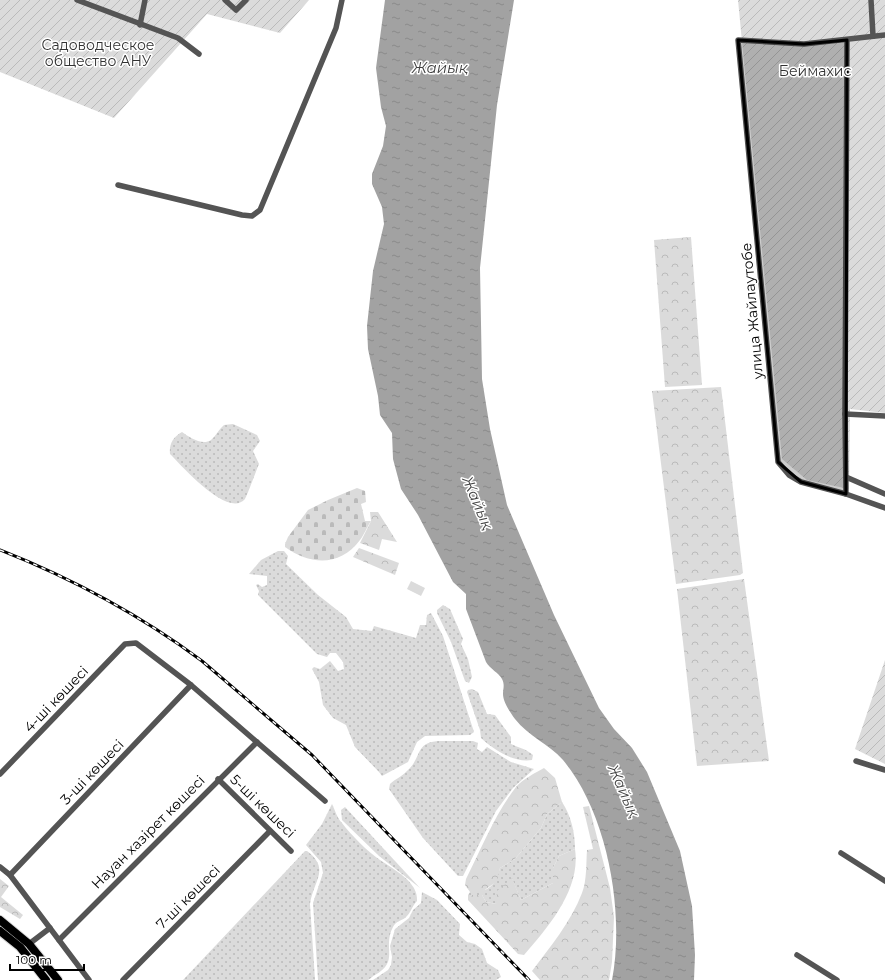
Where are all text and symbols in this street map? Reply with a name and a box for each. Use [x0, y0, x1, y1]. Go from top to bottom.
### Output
park label: Садоводческое общество АНУ [42, 36, 154, 70]
water label: Жайық [411, 58, 469, 77]
park label: Беймахис [779, 62, 851, 80]
street label: улица Жайлаутобе [737, 242, 767, 381]
water label: Жайық [458, 472, 498, 533]
street label: 4-шi көшесі [20, 662, 92, 736]
street label: 3-шi көшесі [56, 736, 128, 808]
water label: Жайық [603, 760, 644, 821]
street label: 5-шi көшесі [227, 770, 299, 842]
street label: Науан хазірет көшесі [87, 771, 209, 893]
street label: 7-шi көшесі [152, 861, 224, 933]
scale bar [10, 946, 84, 972]
text: 100 m [16, 952, 52, 967]

